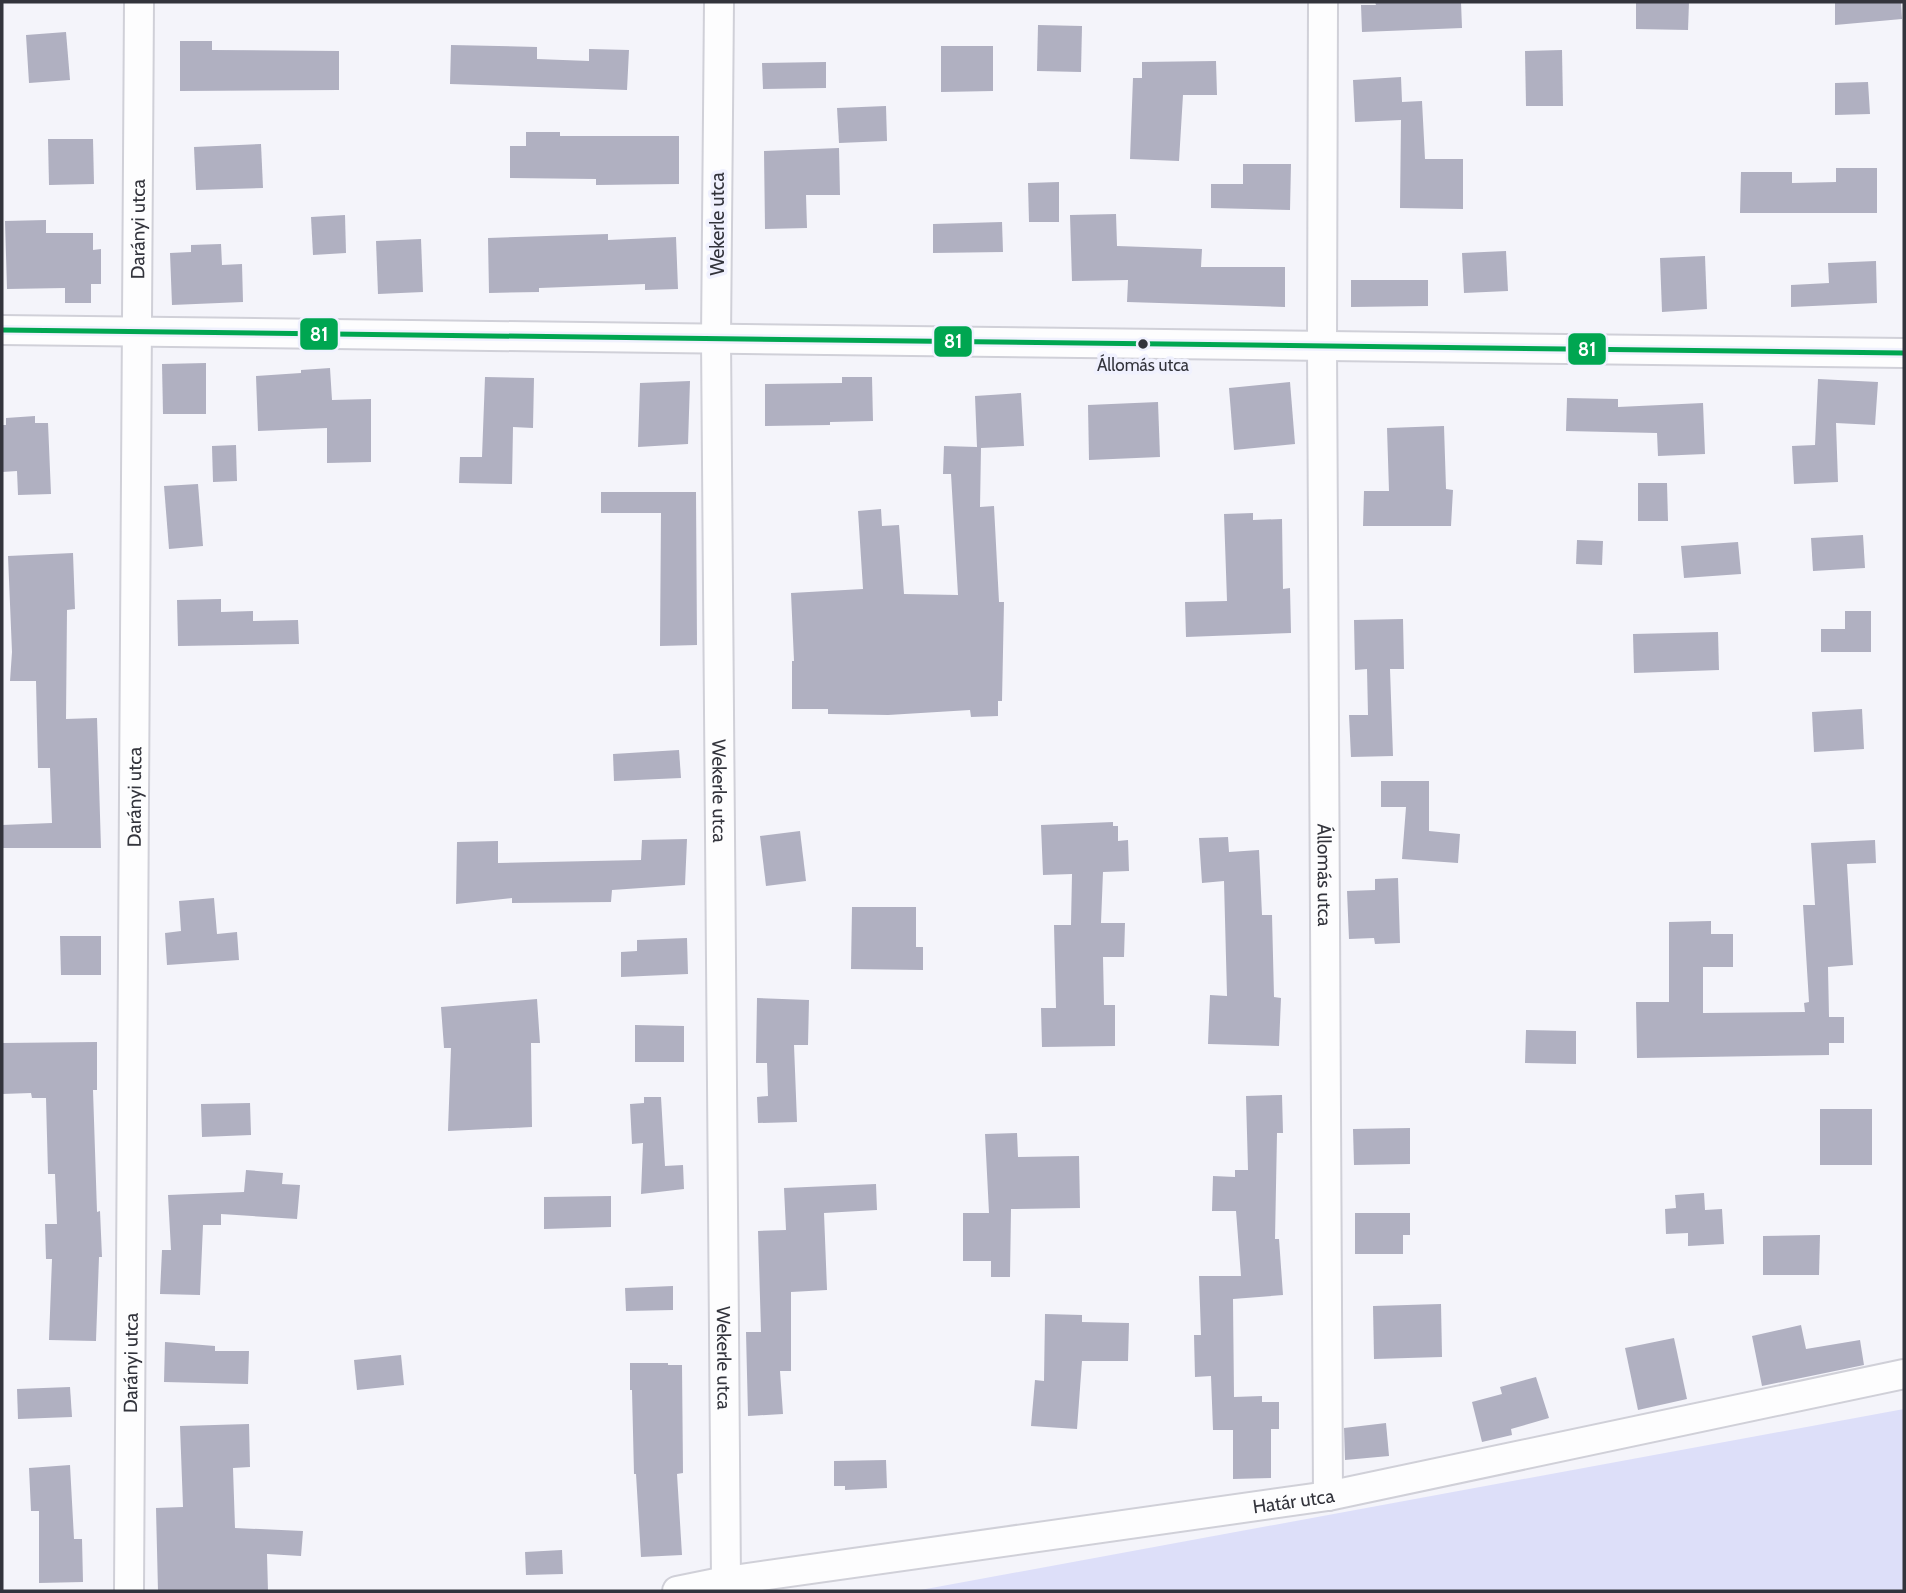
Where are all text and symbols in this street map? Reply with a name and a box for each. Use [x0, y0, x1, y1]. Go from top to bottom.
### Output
street label: Wekerle utca [706, 172, 729, 276]
street label: Darányi utca [126, 179, 150, 279]
line badge: 81 [299, 317, 339, 351]
text: 81 [310, 323, 328, 346]
line badge: 81 [933, 325, 973, 358]
text: 81 [944, 330, 962, 353]
line badge: 81 [1567, 332, 1607, 366]
marker: Állomás utca [1136, 337, 1150, 351]
text: 81 [1578, 338, 1596, 361]
place label: Állomás utca [1097, 354, 1190, 375]
street label: Wekerle utca [707, 739, 731, 843]
street label: Darányi utca [123, 747, 146, 847]
street label: Állomás utca [1312, 823, 1337, 927]
street label: Wekerle utca [712, 1306, 736, 1410]
street label: Darányi utca [119, 1313, 143, 1413]
street label: Határ utca [1251, 1484, 1336, 1519]

